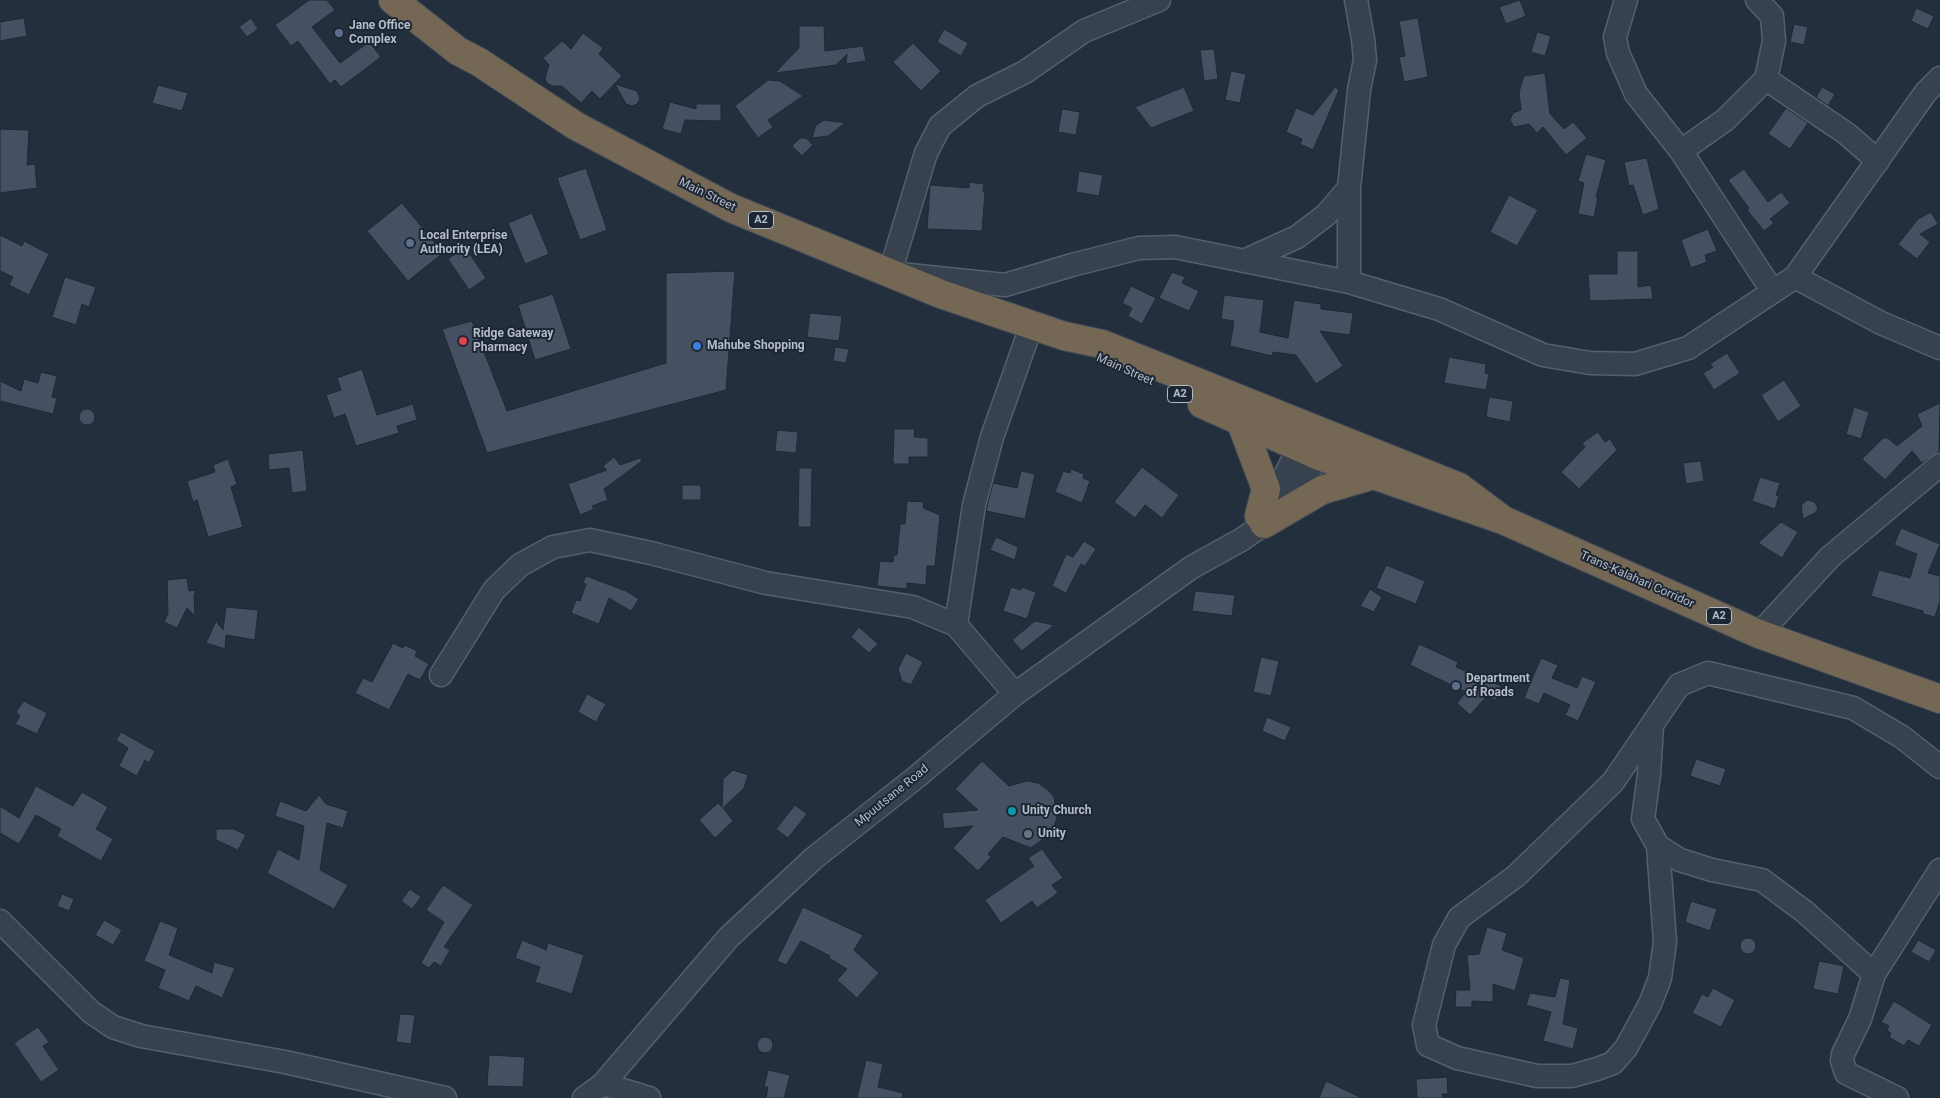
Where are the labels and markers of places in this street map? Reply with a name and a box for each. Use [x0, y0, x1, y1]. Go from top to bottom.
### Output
place label: Jane Office Complex [349, 19, 410, 47]
marker: Jane Office Complex [333, 27, 345, 39]
place label: Local Enterprise Authority (LEA) [420, 229, 507, 257]
marker: Local Enterprise Authority (LEA) [404, 237, 416, 249]
place label: Ridge Gateway Pharmacy [473, 327, 553, 355]
marker: Ridge Gateway Pharmacy [457, 335, 469, 347]
place label: Mahube Shopping [707, 339, 805, 353]
marker: Mahube Shopping [691, 340, 703, 352]
place label: Department of Roads [1466, 672, 1530, 700]
marker: Department of Roads [1450, 680, 1462, 692]
place label: Unity Church [1022, 804, 1091, 818]
marker: Unity Church [1006, 805, 1018, 817]
place label: Unity [1038, 827, 1066, 841]
marker: Unity [1022, 828, 1034, 840]

